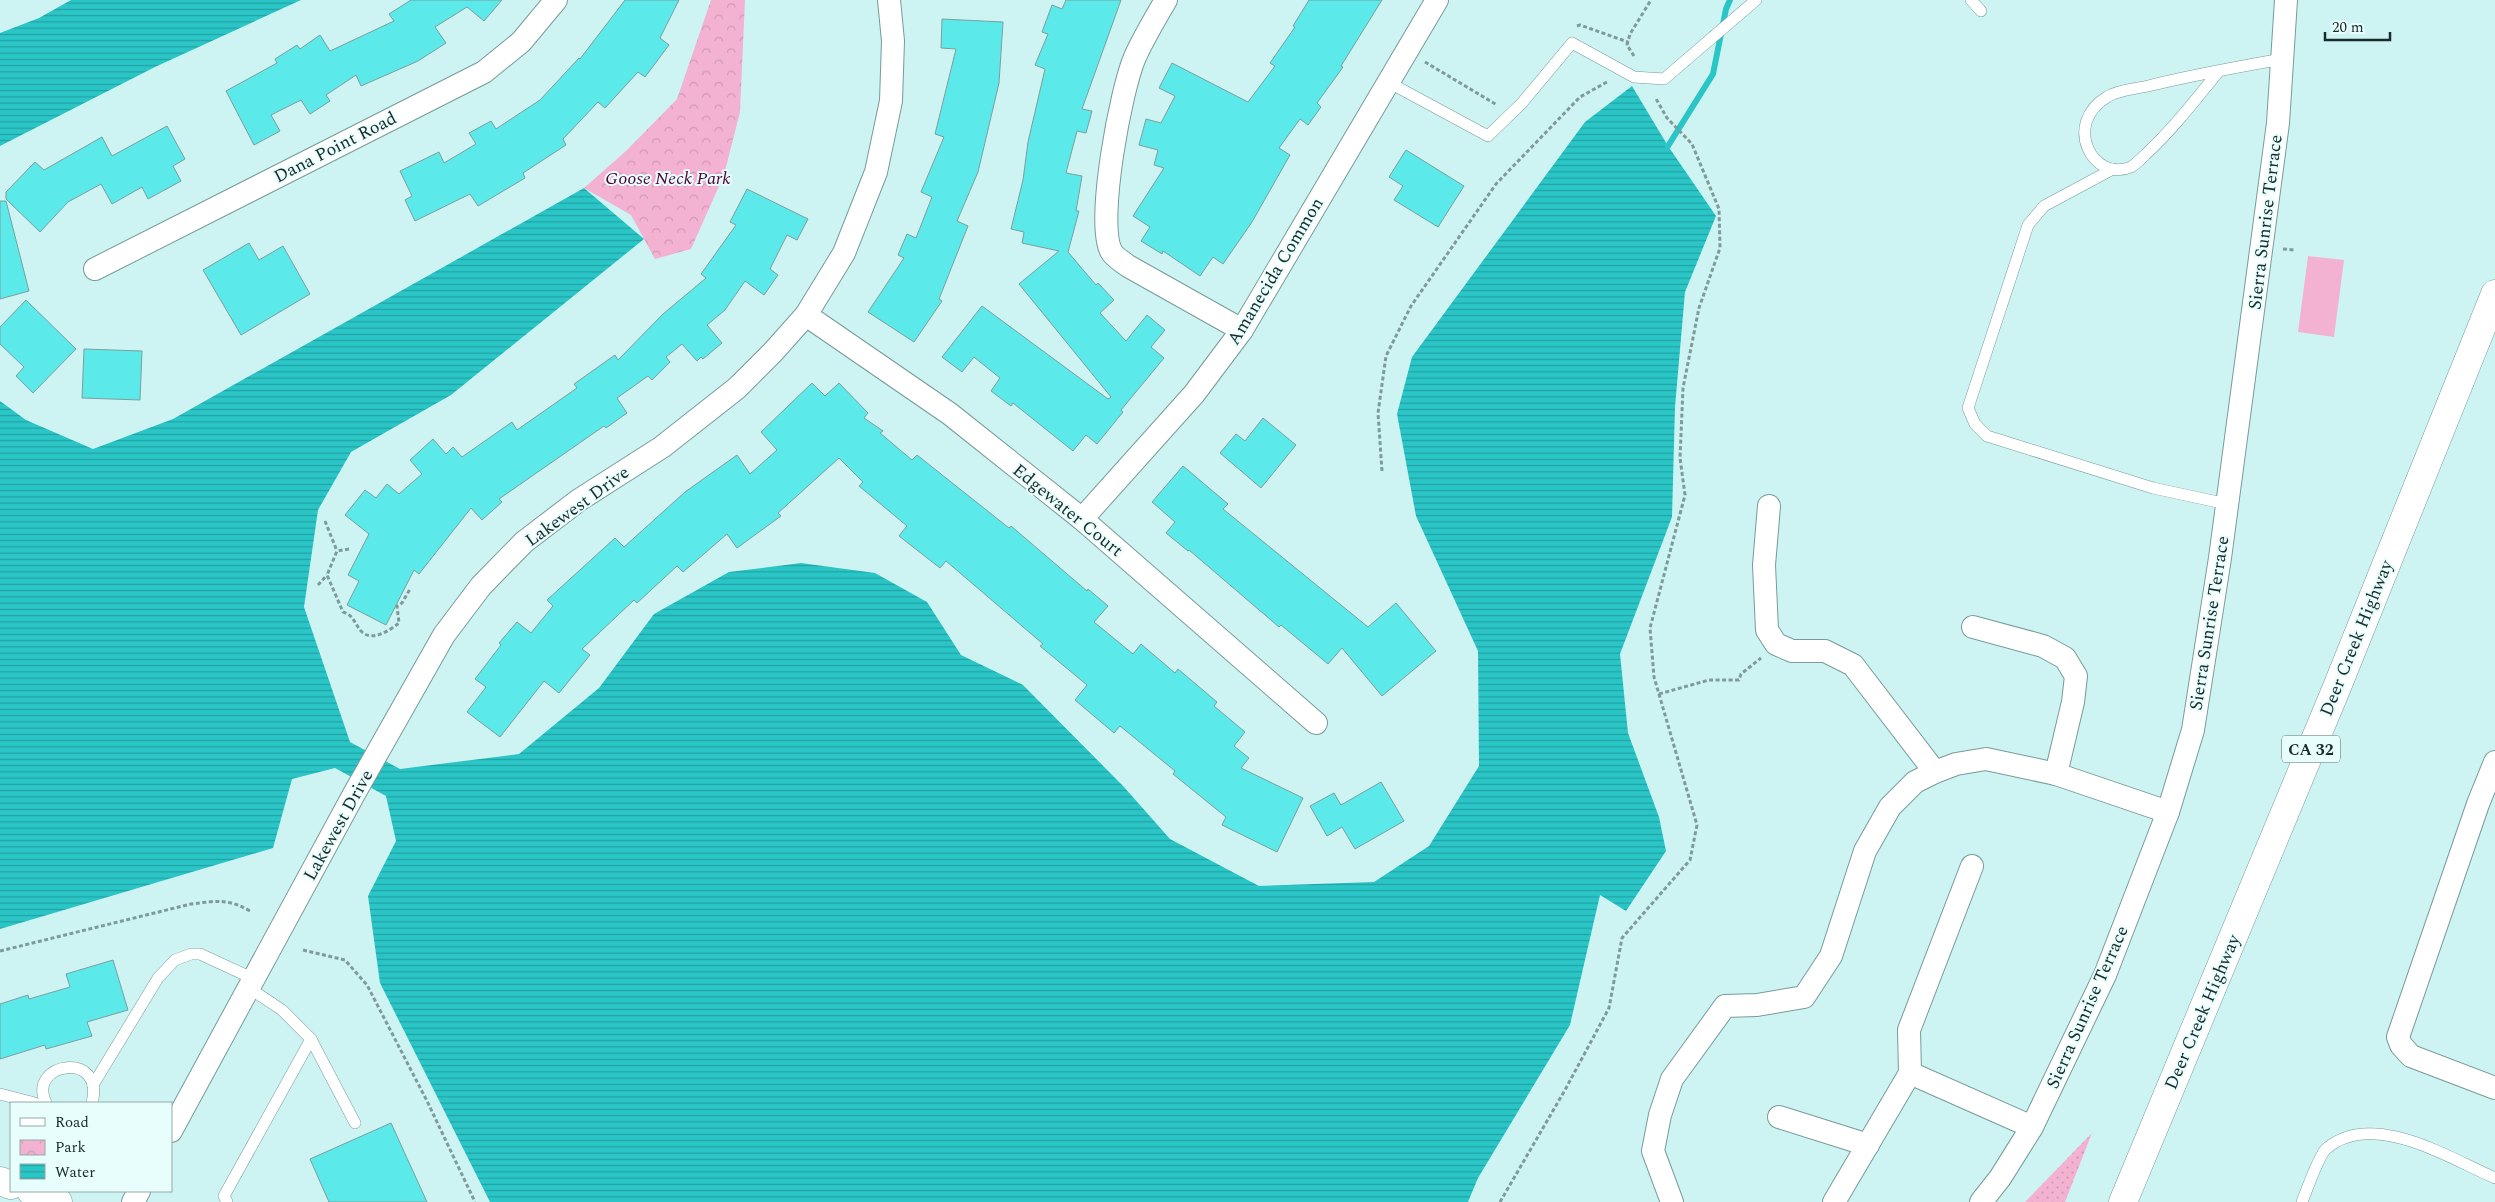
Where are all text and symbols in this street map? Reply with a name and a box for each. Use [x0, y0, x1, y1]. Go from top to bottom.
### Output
scale bar [2325, 10, 2390, 42]
text: 20 m [2332, 16, 2364, 39]
street label: Dana Point Road [269, 105, 401, 190]
street label: Sierra Sunrise Terrace [2241, 133, 2290, 311]
park label: Goose Neck Park [605, 165, 731, 192]
street label: Amanecida Common [1220, 192, 1330, 350]
street label: Edgewater Court [1006, 457, 1129, 564]
street label: Lakewest Drive [519, 459, 635, 554]
street label: Sierra Sunrise Terrace [2182, 534, 2237, 712]
street label: Deer Creek Highway [2313, 555, 2401, 720]
road number: CA 32 [2282, 736, 2340, 762]
street label: Lakewest Drive [297, 765, 380, 886]
street label: Sierra Sunrise Terrace [2039, 921, 2136, 1093]
street label: Deer Creek Highway [2158, 929, 2248, 1094]
legend [10, 1102, 172, 1192]
text: Road [55, 1111, 89, 1134]
text: Park [55, 1136, 86, 1159]
text: Water [55, 1161, 95, 1184]

